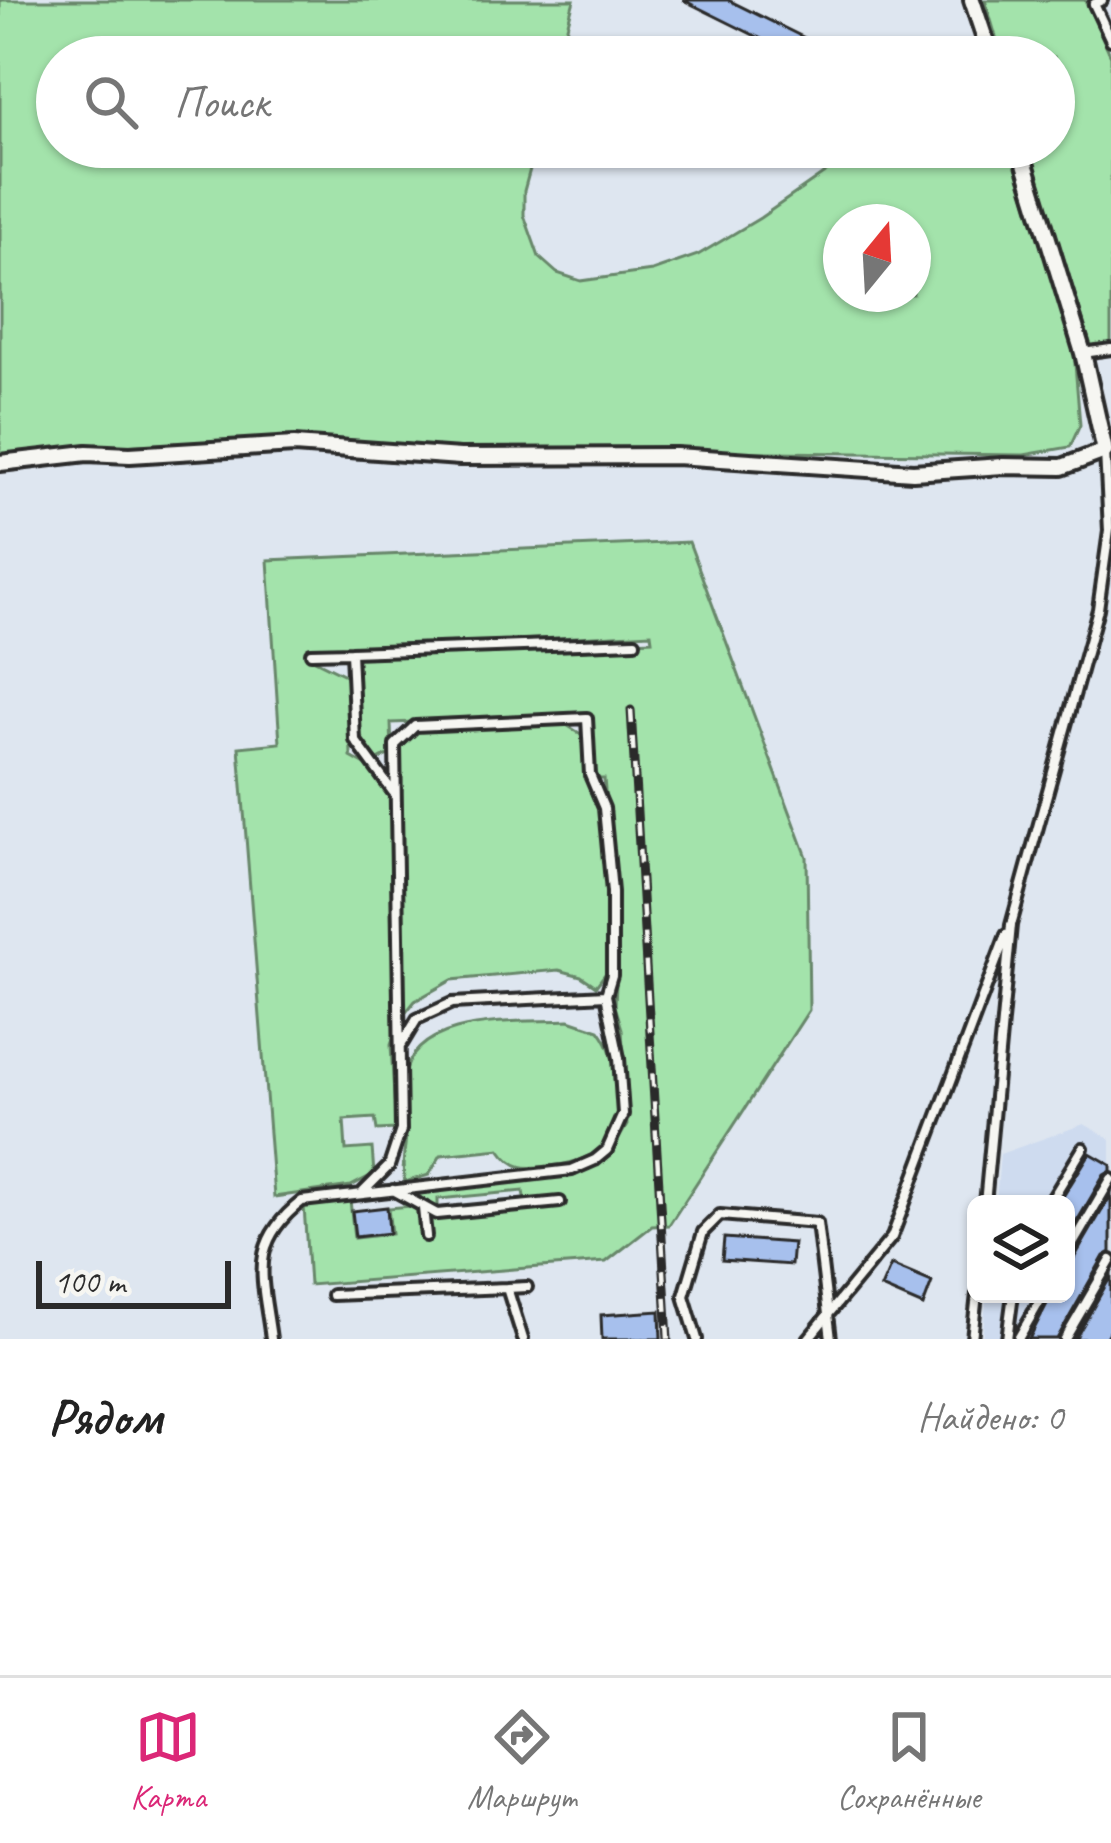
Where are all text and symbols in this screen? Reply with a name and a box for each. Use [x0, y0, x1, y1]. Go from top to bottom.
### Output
search box [36, 36, 1075, 168]
icon: search [78, 69, 144, 135]
text: Поиск [174, 74, 269, 131]
north arrow [823, 204, 931, 312]
map controls [967, 1195, 1075, 1303]
button: layers [967, 1195, 1075, 1303]
scale bar [36, 1255, 231, 1308]
text: 100 m [54, 1261, 125, 1303]
text: Рядом [48, 1385, 162, 1449]
text: Найдено: 0 [918, 1393, 1063, 1442]
tab: Карта [131, 1704, 206, 1818]
tab: Маршрут [467, 1704, 576, 1818]
tab: Сохранённые [837, 1704, 980, 1818]

